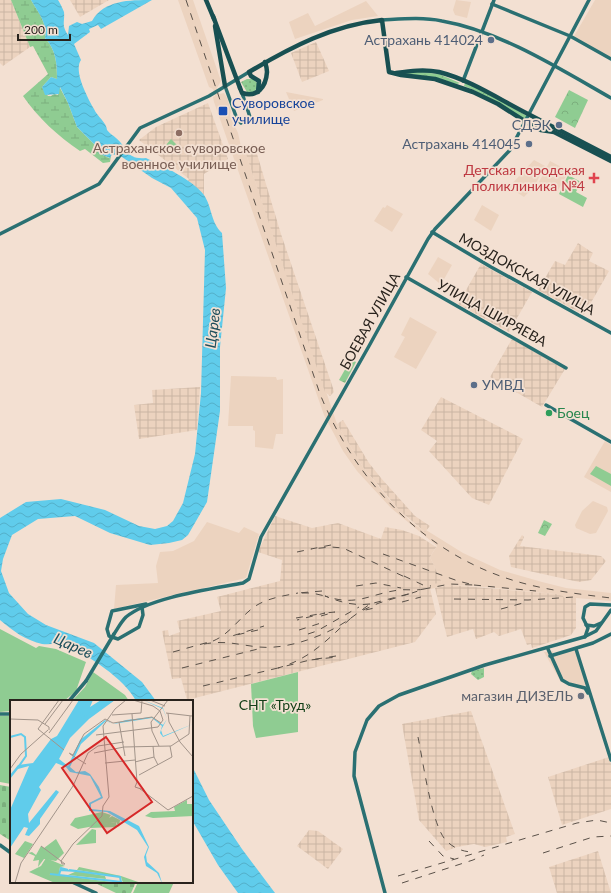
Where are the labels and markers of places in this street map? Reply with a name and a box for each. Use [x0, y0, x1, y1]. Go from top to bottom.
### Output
place label: Астрахань 414024 [364, 31, 483, 48]
marker: Астрахань 414024 [486, 35, 496, 45]
place label: Суворовское училище [232, 94, 315, 127]
marker: Суворовское училище [217, 105, 229, 117]
place label: СДЭК [512, 116, 552, 133]
marker: СДЭК [554, 120, 564, 130]
marker: Астраханское суворовское военное училище [174, 128, 184, 138]
place label: Астрахань 414045 [402, 135, 521, 152]
place label: Астраханское суворовское военное училище [93, 139, 265, 172]
marker: Астрахань 414045 [524, 139, 534, 149]
place label: Детская городская поликлиника №4 [464, 161, 585, 194]
marker: Детская городская поликлиника №4 [588, 172, 600, 184]
place label: УМВД [482, 376, 524, 393]
marker: УМВД [469, 380, 479, 390]
place label: Боец [557, 404, 590, 421]
marker: Боец [544, 408, 554, 418]
place label: магазин ДИЗЕЛЬ [461, 687, 573, 704]
marker: магазин ДИЗЕЛЬ [576, 691, 586, 701]

